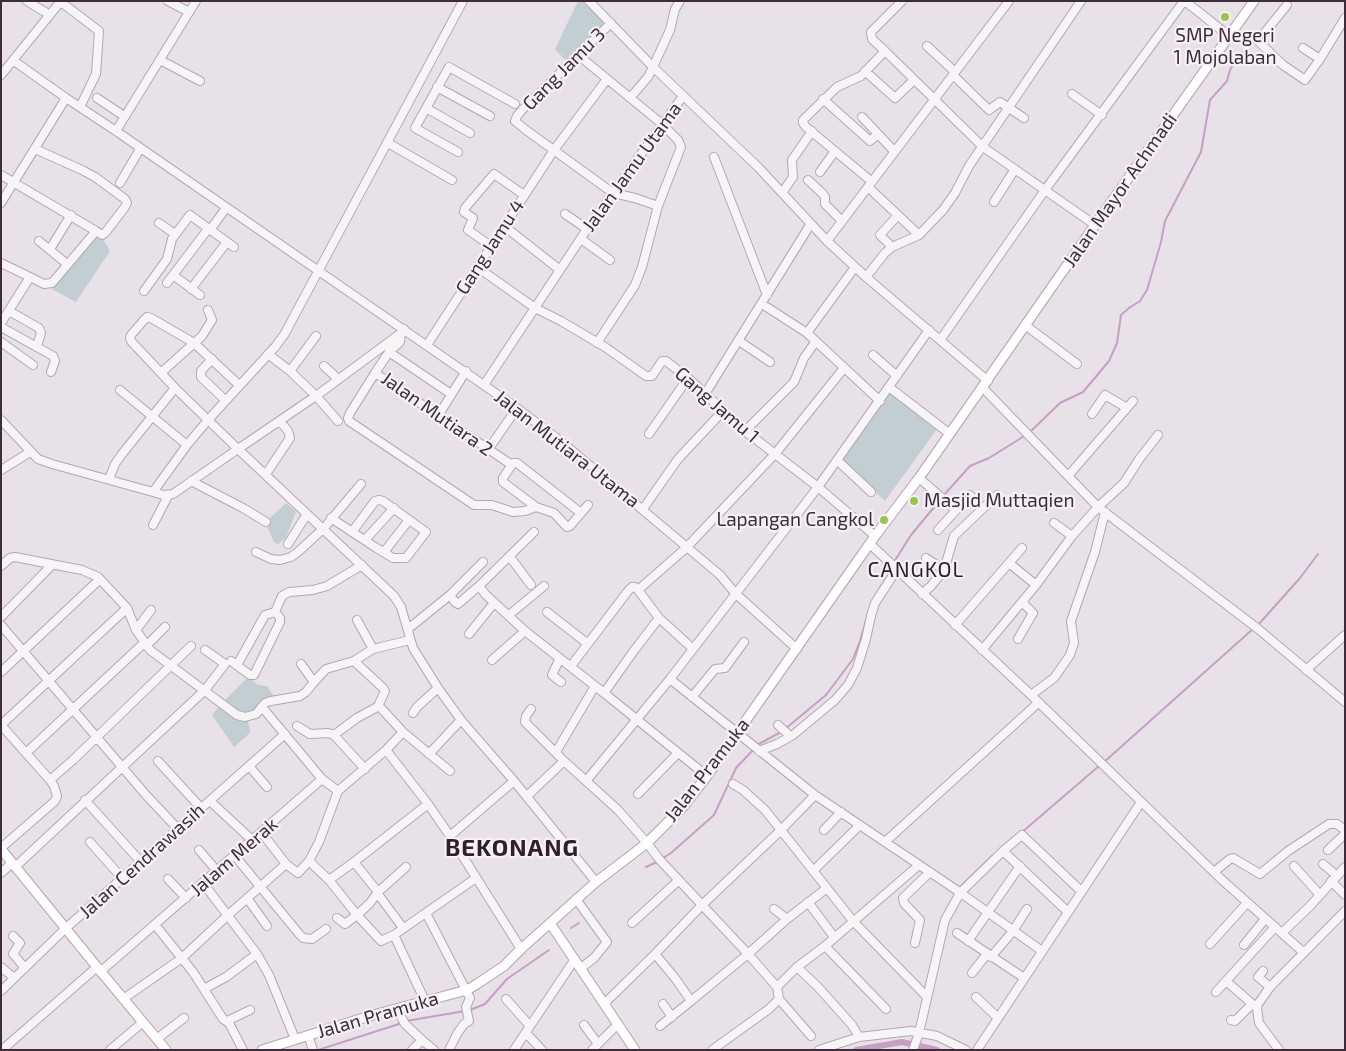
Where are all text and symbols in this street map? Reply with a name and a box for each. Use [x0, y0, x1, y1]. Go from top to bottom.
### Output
marker: SMP Negeri 1 Mojolaban [1219, 11, 1231, 23]
street label: Gang Jamu 3 [518, 23, 610, 115]
place label: SMP Negeri 1 Mojolaban [1173, 25, 1277, 69]
street label: Jalan Jamu Utama [577, 98, 687, 236]
street label: Jalan Mayor Achmadi [1058, 109, 1182, 271]
street label: Gang Jamu 4 [451, 195, 529, 299]
street label: Gang Jamu 1 [670, 362, 764, 448]
street label: Jalan Mutiara 2 [377, 367, 497, 461]
street label: Jalan Mutiara Utama [490, 385, 644, 513]
place label: Masjid Muttaqien [924, 490, 1075, 512]
marker: Masjid Muttaqien [908, 495, 920, 507]
place label: Lapangan Cangkol [716, 509, 874, 531]
marker: Lapangan Cangkol [878, 514, 890, 526]
district label: CANGKOL [867, 557, 965, 583]
street label: Jalan Pramuka [660, 714, 754, 826]
street label: Jalan Cendrawasih [75, 799, 209, 923]
street label: Jalam Merak [186, 813, 282, 901]
district label: BEKONANG [444, 834, 580, 862]
street label: Jalan Pramuka [315, 987, 441, 1043]

